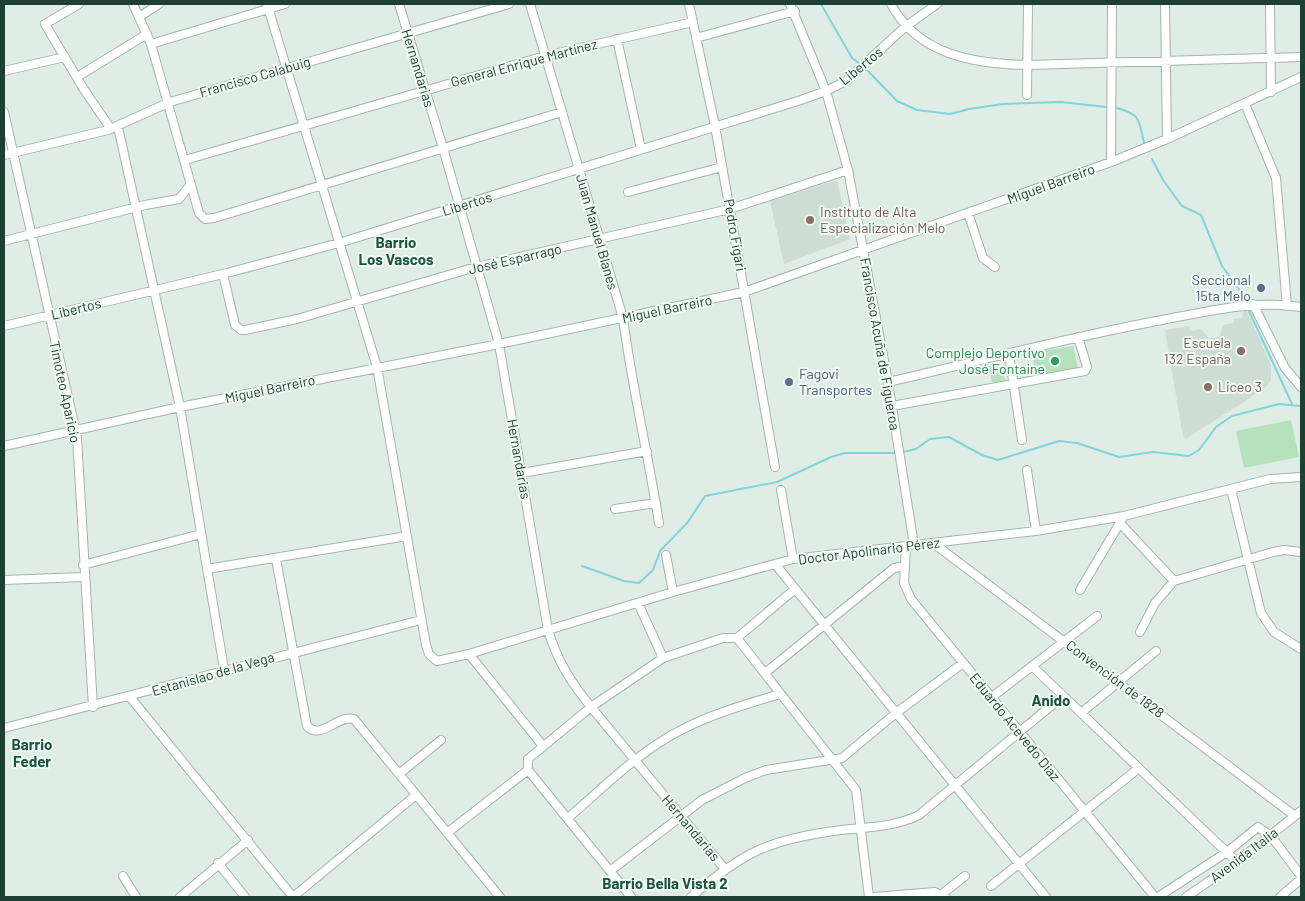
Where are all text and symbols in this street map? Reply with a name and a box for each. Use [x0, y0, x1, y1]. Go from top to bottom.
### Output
street label: Hernandarias [398, 27, 439, 109]
street label: General Enrique Martínez [449, 35, 599, 90]
street label: Libertos [835, 43, 886, 88]
street label: Francisco Calabuig [197, 53, 312, 101]
street label: Miguel Barreiro [1005, 160, 1097, 207]
street label: Juan Manuel Blanes [573, 172, 622, 292]
street label: Libertos [440, 188, 494, 219]
street label: Pedro Figari [721, 197, 750, 273]
place label: Instituto de Alta Especialización Melo [820, 203, 946, 236]
marker: Instituto de Alta Especialización Melo [804, 214, 816, 226]
district label: Barrio Los Vascos [358, 233, 434, 268]
street label: José Esparrago [467, 240, 563, 278]
street label: Francisco Acuña de Figueroa [857, 256, 904, 432]
place label: Seccional 15ta Melo [1192, 271, 1251, 304]
marker: Seccional 15ta Melo [1255, 282, 1267, 294]
street label: Miguel Barreiro [620, 291, 714, 326]
street label: Libertos [49, 294, 103, 323]
place label: Escuela 132 España [1164, 334, 1231, 367]
street label: Timoteo Aparicio [46, 339, 85, 444]
place label: Complejo Deportivo José Fontaine [926, 344, 1045, 377]
marker: Escuela 132 España [1235, 345, 1247, 357]
marker: Complejo Deportivo José Fontaine [1049, 355, 1061, 367]
place label: Fagovi Transportes [799, 365, 872, 398]
street label: Miguel Barreiro [223, 371, 317, 406]
marker: Fagovi Transportes [783, 376, 795, 388]
place label: Liceo 3 [1218, 378, 1262, 395]
marker: Liceo 3 [1202, 381, 1214, 393]
street label: Hernandarias [504, 417, 535, 501]
street label: Doctor Apolinario Pérez [797, 533, 941, 568]
street label: Convención de 1828 [1063, 636, 1168, 721]
street label: Estanislao de la Vega [150, 648, 276, 699]
street label: Eduardo Acevedo Diaz [967, 669, 1064, 784]
district label: Anido [1032, 691, 1070, 709]
district label: Barrio Feder [12, 735, 52, 770]
street label: Hernandarias [659, 791, 724, 864]
street label: Avenida Italia [1206, 824, 1281, 886]
district label: Barrio Bella Vista 2 [602, 874, 728, 892]

